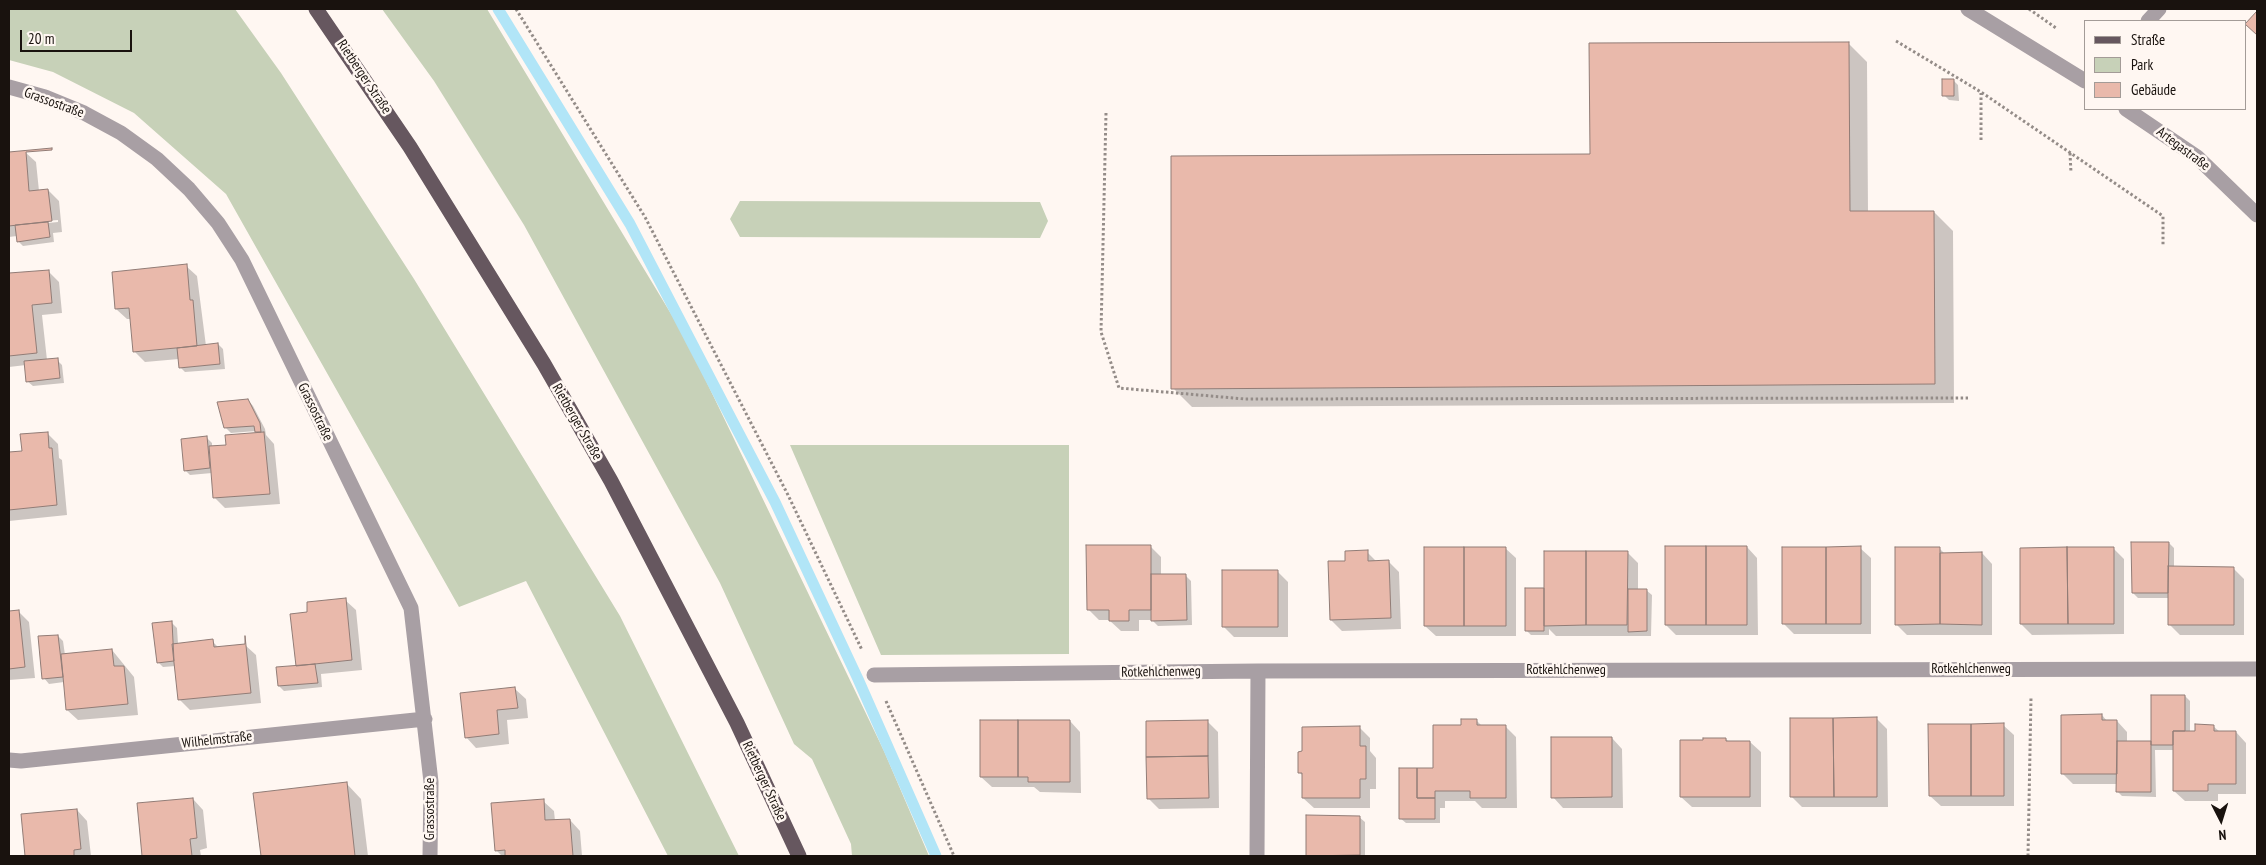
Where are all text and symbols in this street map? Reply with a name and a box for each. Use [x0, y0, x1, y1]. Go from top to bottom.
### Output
scale bar [22, 20, 135, 52]
legend [2084, 20, 2246, 110]
text: 20 m [28, 29, 54, 48]
text: Straße [2131, 30, 2165, 49]
street label: Rietberger Straße [333, 37, 395, 117]
text: Park [2131, 55, 2153, 74]
text: Gebäude [2131, 80, 2176, 99]
street label: Grassostraße [22, 84, 86, 122]
street label: Artegastraße [2153, 123, 2213, 175]
street label: Grassostraße [294, 380, 336, 444]
street label: Rietberger Straße [548, 381, 606, 463]
street label: Rotkehlchenweg [1931, 661, 2011, 677]
street label: Rotkehlchenweg [1526, 662, 1606, 678]
street label: Rotkehlchenweg [1121, 663, 1201, 681]
street label: Wilhelmstraße [181, 728, 253, 752]
street label: Rietberger Straße [738, 739, 790, 823]
street label: Grassostraße [422, 778, 438, 840]
north arrow [2196, 795, 2246, 845]
text: N [2218, 826, 2227, 844]

